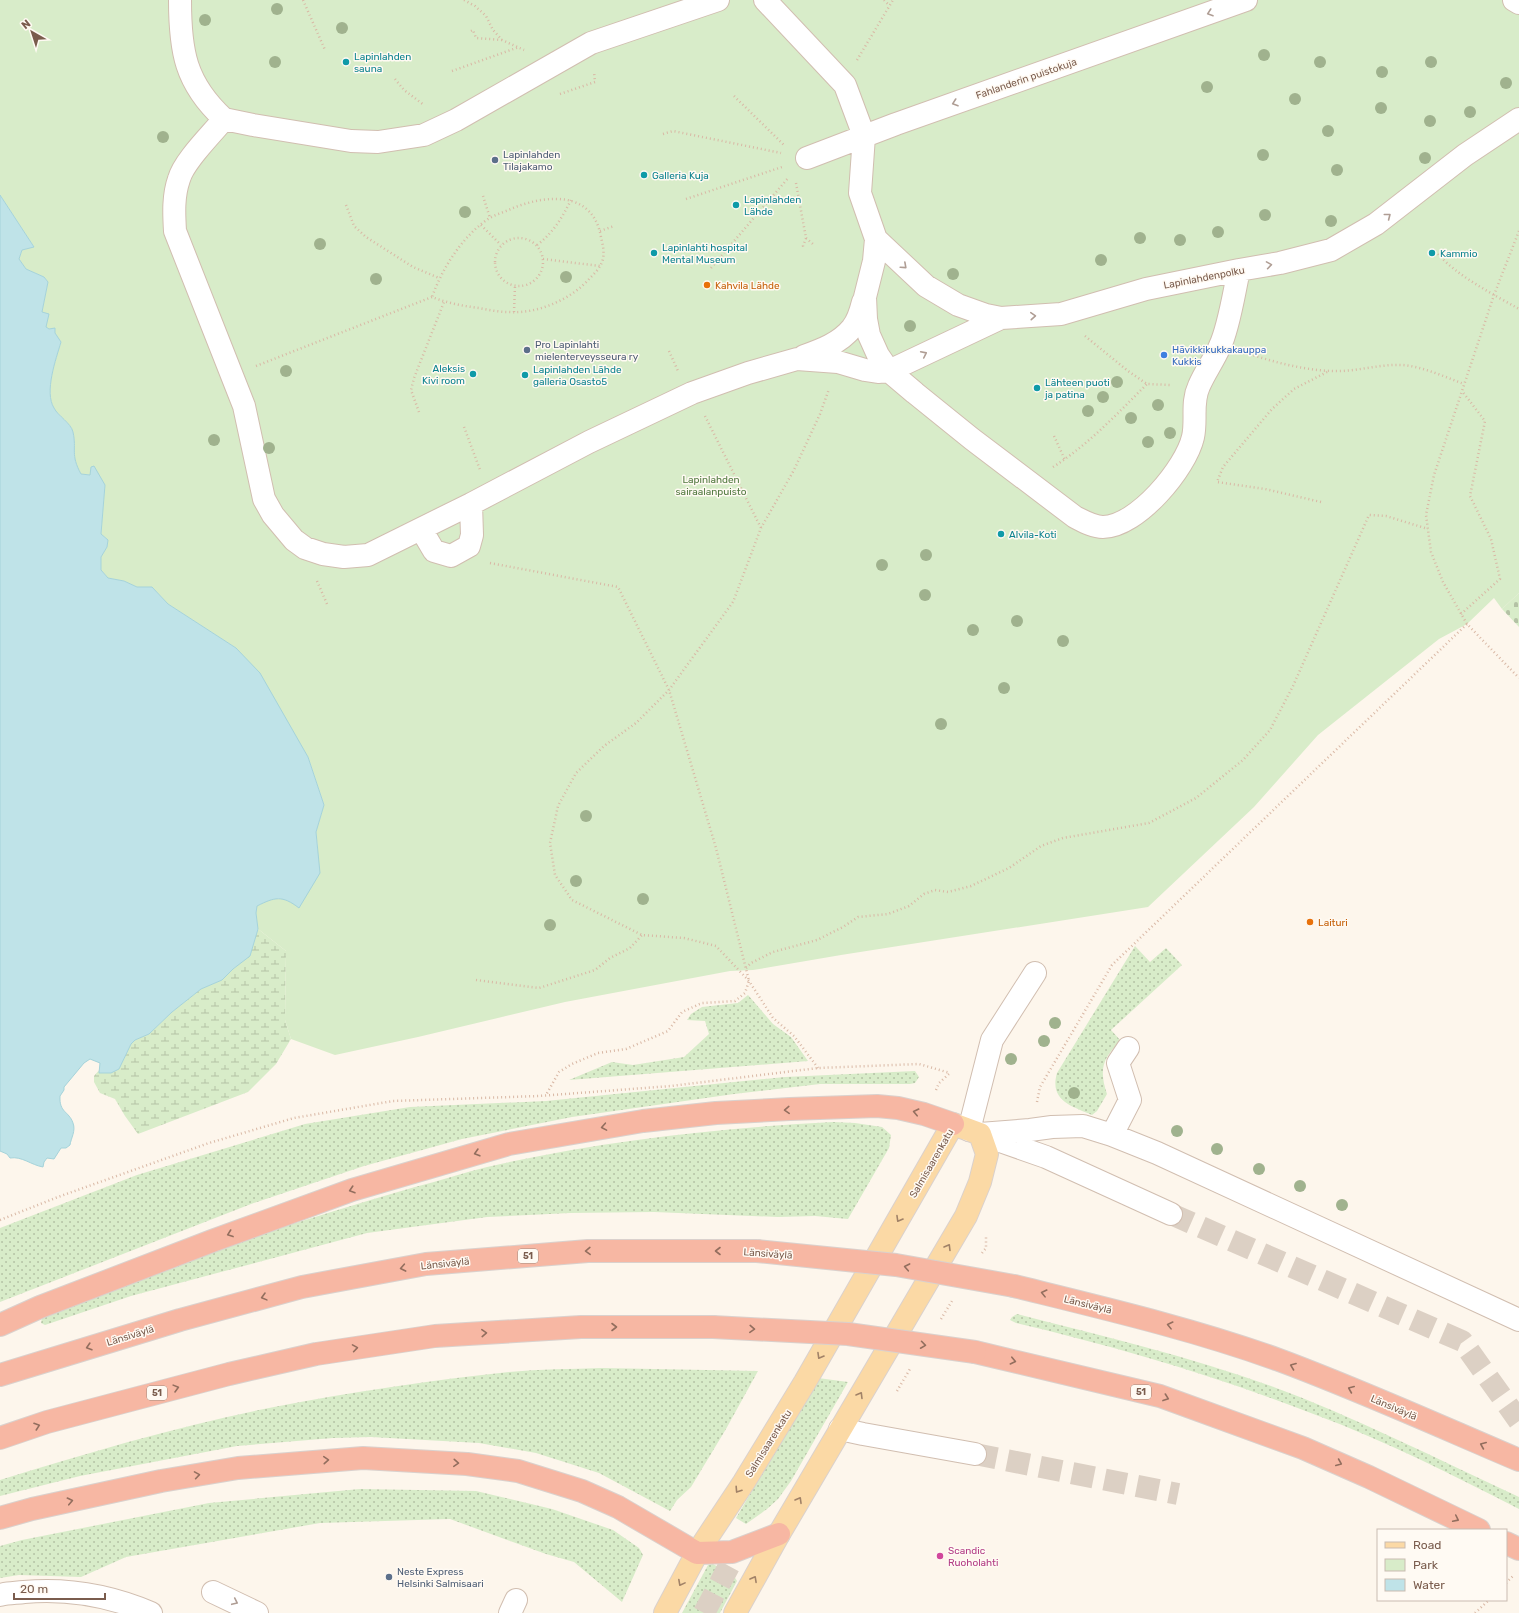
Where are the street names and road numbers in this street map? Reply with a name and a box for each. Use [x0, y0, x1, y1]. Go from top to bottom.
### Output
street label: Fahlanderin puistokuja [974, 56, 1078, 102]
street label: Lapinlahdenpolku [1163, 264, 1246, 292]
street label: Salmisaarenkatu [907, 1127, 956, 1200]
street label: Länsiväylä [743, 1246, 793, 1262]
road number: 51 [518, 1249, 538, 1263]
street label: Länsiväylä [420, 1255, 470, 1273]
street label: Länsiväylä [1063, 1293, 1113, 1317]
street label: Länsiväylä [105, 1323, 155, 1349]
road number: 51 [1131, 1385, 1151, 1399]
road number: 51 [147, 1386, 167, 1400]
street label: Länsiväylä [1369, 1393, 1418, 1423]
street label: Salmisaarenkatu [743, 1408, 794, 1480]

